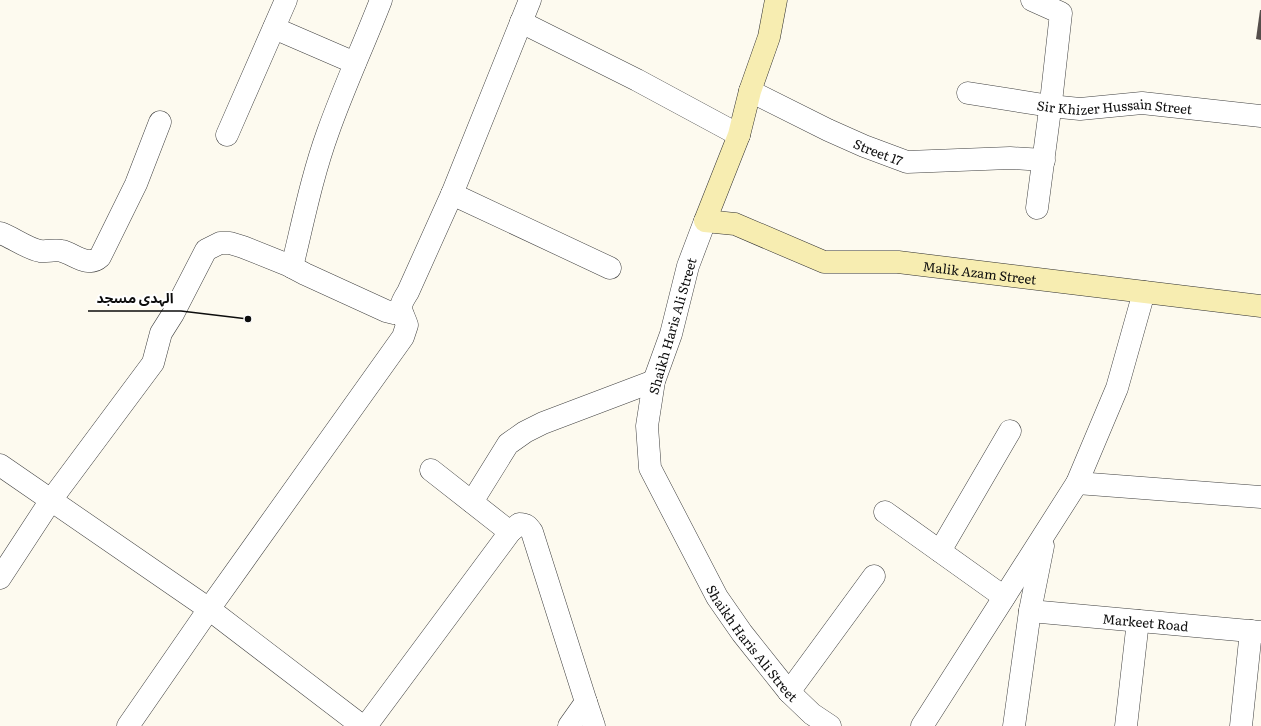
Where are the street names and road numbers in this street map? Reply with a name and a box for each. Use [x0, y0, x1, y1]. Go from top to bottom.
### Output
street label: Sir Khizer Hussain Street [1036, 93, 1194, 119]
street label: Street 17 [851, 133, 906, 169]
street label: Shaikh Haris Ali Street [643, 255, 701, 397]
street label: Malik Azam Street [922, 256, 1038, 288]
street label: Shaikh Haris Ali Street [703, 581, 803, 706]
street label: Markeet Road [1102, 608, 1189, 635]

